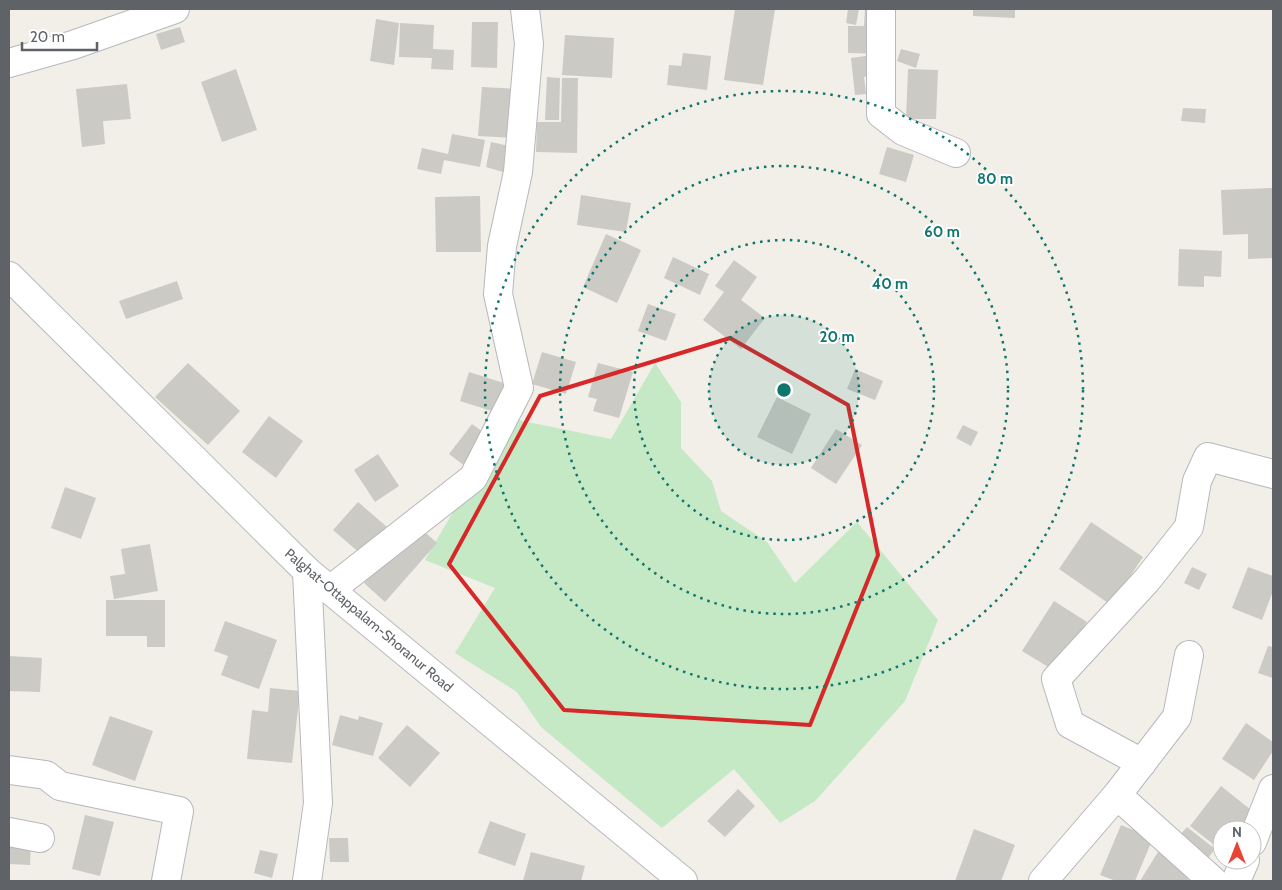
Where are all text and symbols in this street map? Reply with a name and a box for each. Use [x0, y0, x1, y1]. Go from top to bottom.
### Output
scale bar [22, 20, 98, 52]
text: 20 m [30, 28, 65, 46]
text: 80 m [977, 170, 1013, 188]
text: 60 m [924, 223, 960, 241]
text: 40 m [872, 275, 908, 293]
text: 20 m [820, 328, 854, 346]
centre of rings [775, 381, 793, 399]
street label: Palghat-Ottappalam-Shoranur Road [281, 544, 457, 696]
north arrow [1212, 820, 1262, 870]
text: N [1232, 823, 1242, 841]

